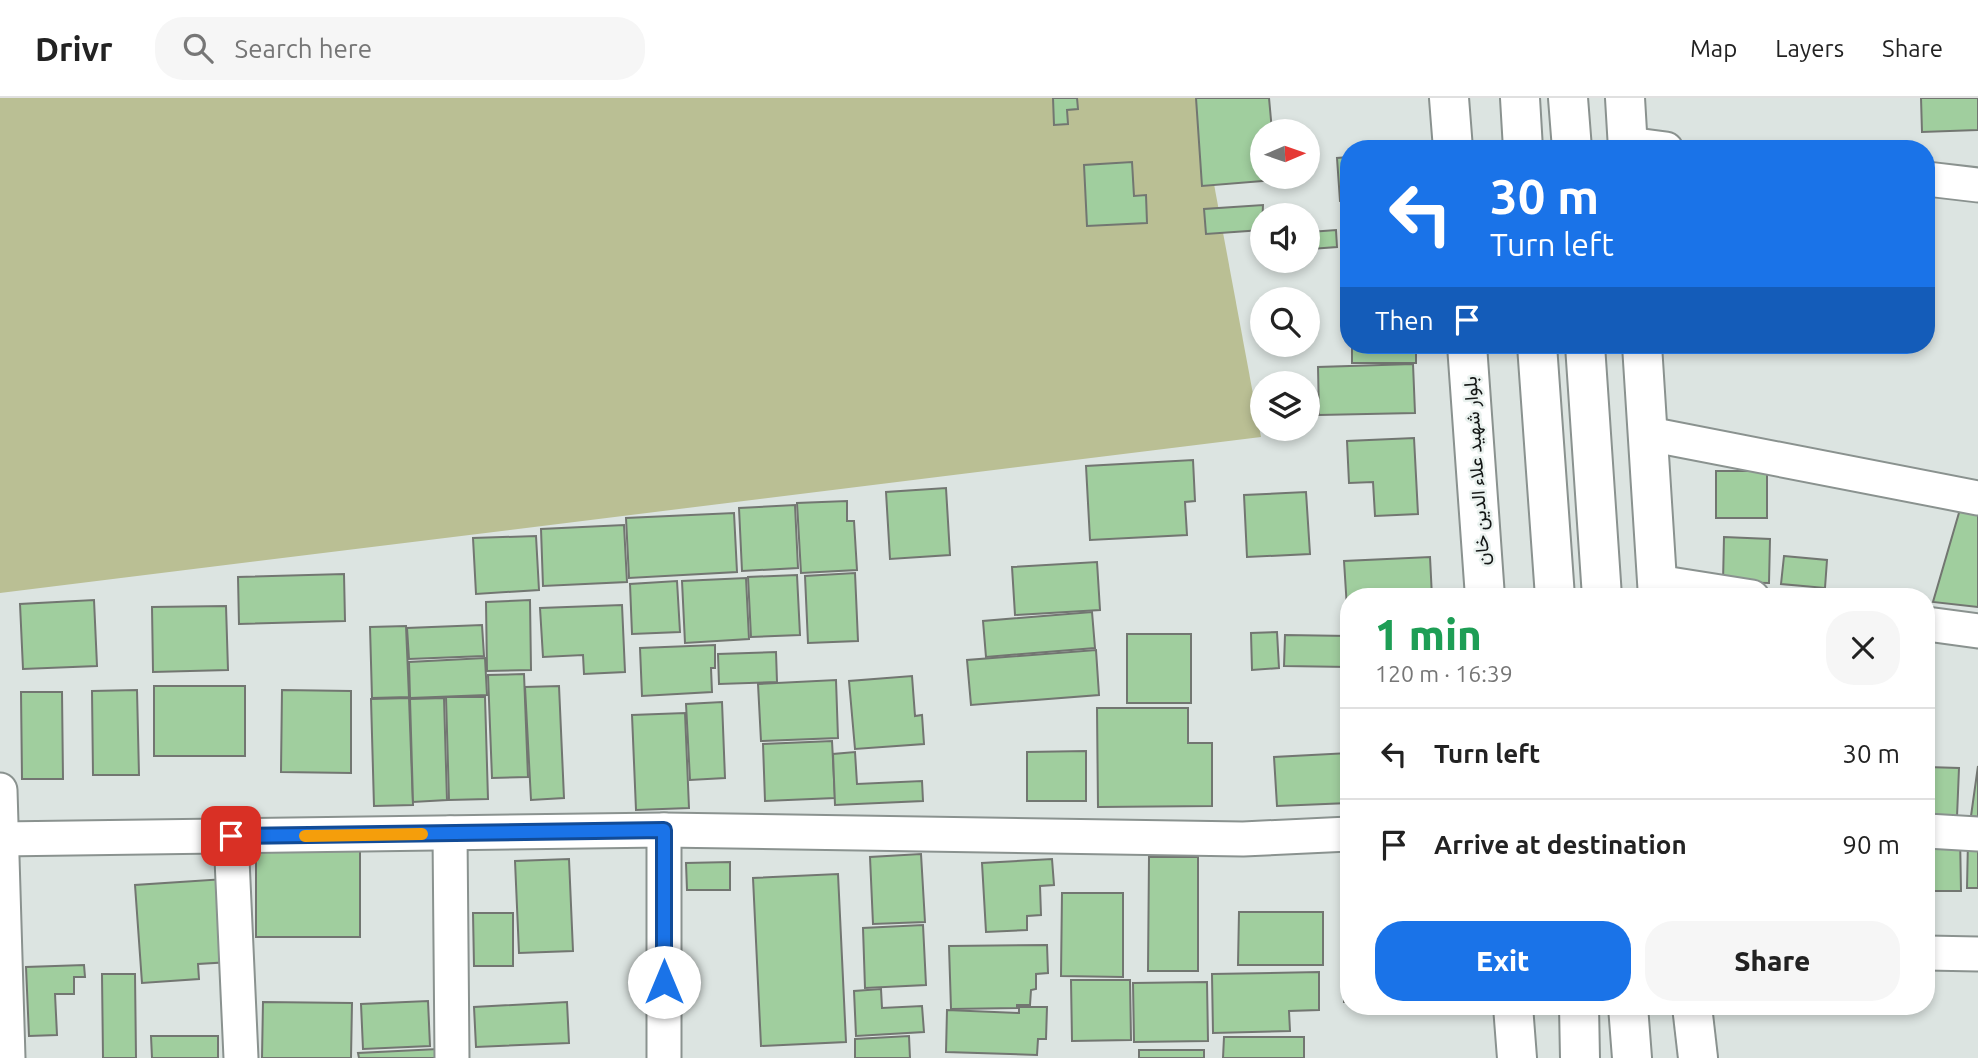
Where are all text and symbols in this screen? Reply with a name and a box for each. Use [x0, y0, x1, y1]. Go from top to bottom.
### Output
search box [155, 17, 645, 80]
icon: search [179, 29, 217, 67]
text: Drivr [35, 30, 113, 67]
text: Search here [235, 34, 372, 63]
text: Map [1690, 35, 1737, 62]
text: Layers [1775, 35, 1844, 62]
text: Share [1882, 35, 1943, 62]
north arrow [1250, 119, 1320, 189]
map controls [1250, 119, 1320, 441]
icon: left [1375, 168, 1466, 259]
text: 30 m [1490, 168, 1599, 223]
button: sound [1250, 203, 1320, 273]
text: Turn left [1490, 226, 1614, 262]
button: search [1250, 287, 1320, 357]
icon: arrive [1448, 301, 1486, 339]
text: Then [1375, 306, 1434, 335]
button: layers [1250, 371, 1320, 441]
street label: بلوار شهید علاء الدین خان [1458, 376, 1495, 566]
text: 1 min [1375, 611, 1482, 658]
button: close [1826, 611, 1900, 685]
text: 120 m · 16:39 [1375, 661, 1513, 686]
icon: left [1375, 735, 1413, 773]
text: Turn left [1434, 739, 1540, 768]
text: 30 m [1842, 739, 1900, 768]
pin [201, 806, 261, 866]
icon: arrive [212, 817, 250, 855]
icon: arrive [1375, 826, 1413, 864]
text: Arrive at destination [1434, 830, 1687, 859]
text: 90 m [1842, 830, 1900, 859]
button: Exit [1375, 921, 1631, 1001]
button: Share [1645, 921, 1900, 1001]
position arrow [627, 945, 701, 1019]

